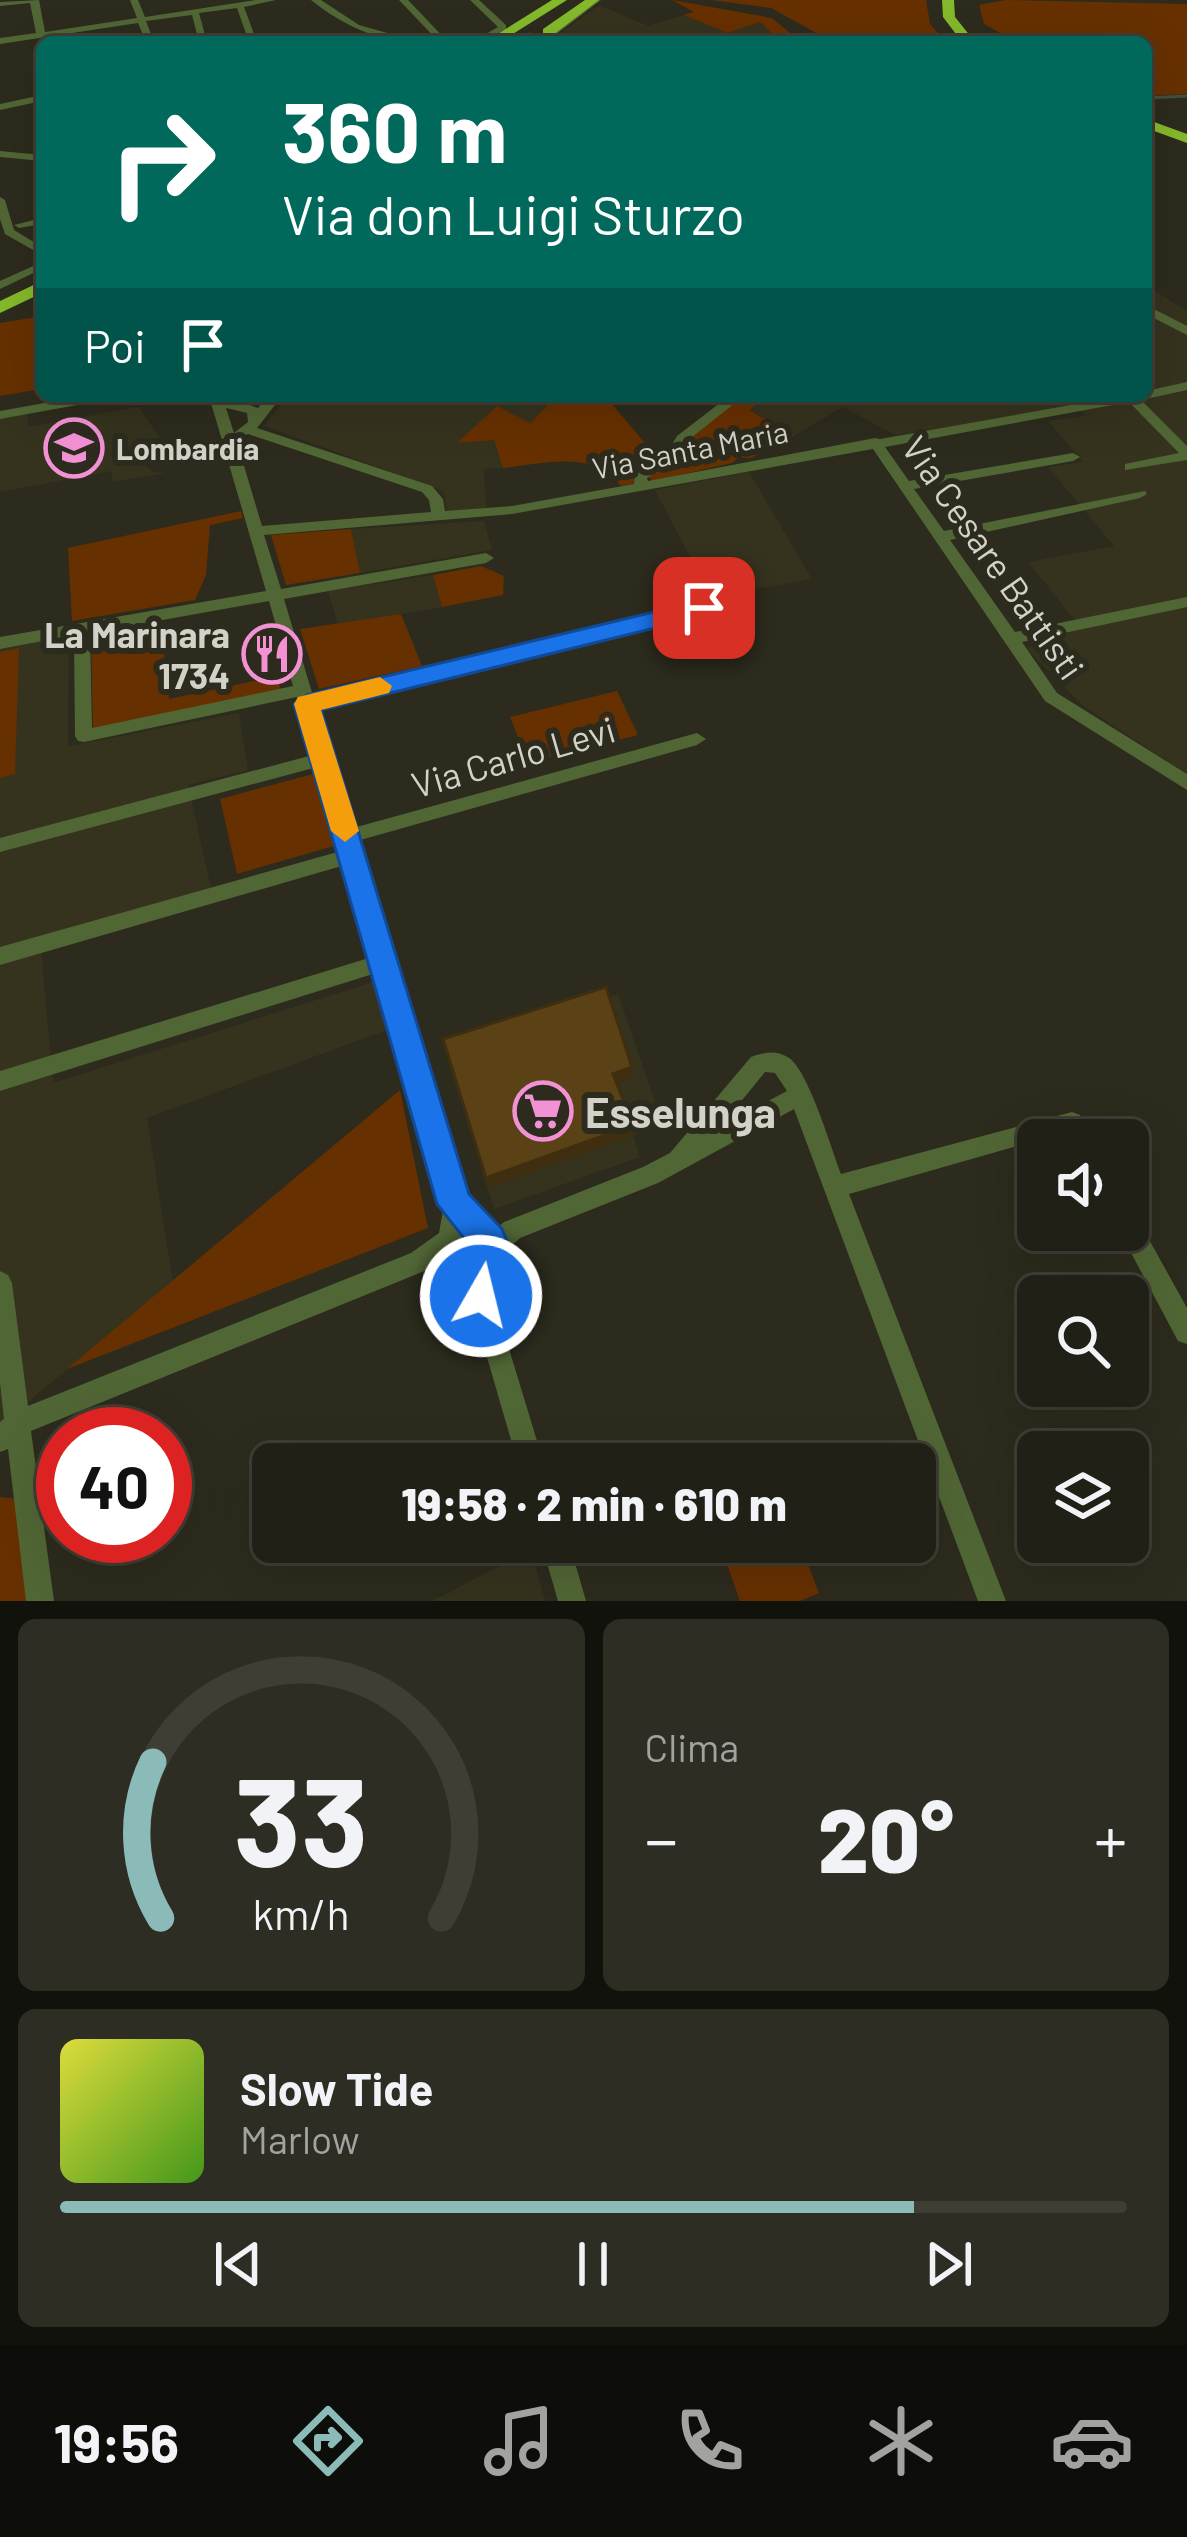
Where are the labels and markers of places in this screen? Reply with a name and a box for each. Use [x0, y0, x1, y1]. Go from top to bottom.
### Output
school or university icon: Lombardia [43, 417, 105, 479]
place label: Lombardia [116, 430, 259, 466]
pin [653, 557, 755, 659]
place label: La Marinara 1734 [44, 612, 230, 696]
restaurant icon: La Marinara 1734 [241, 623, 303, 685]
supermarket icon: Esselunga [512, 1080, 574, 1142]
place label: Esselunga [585, 1086, 776, 1137]

